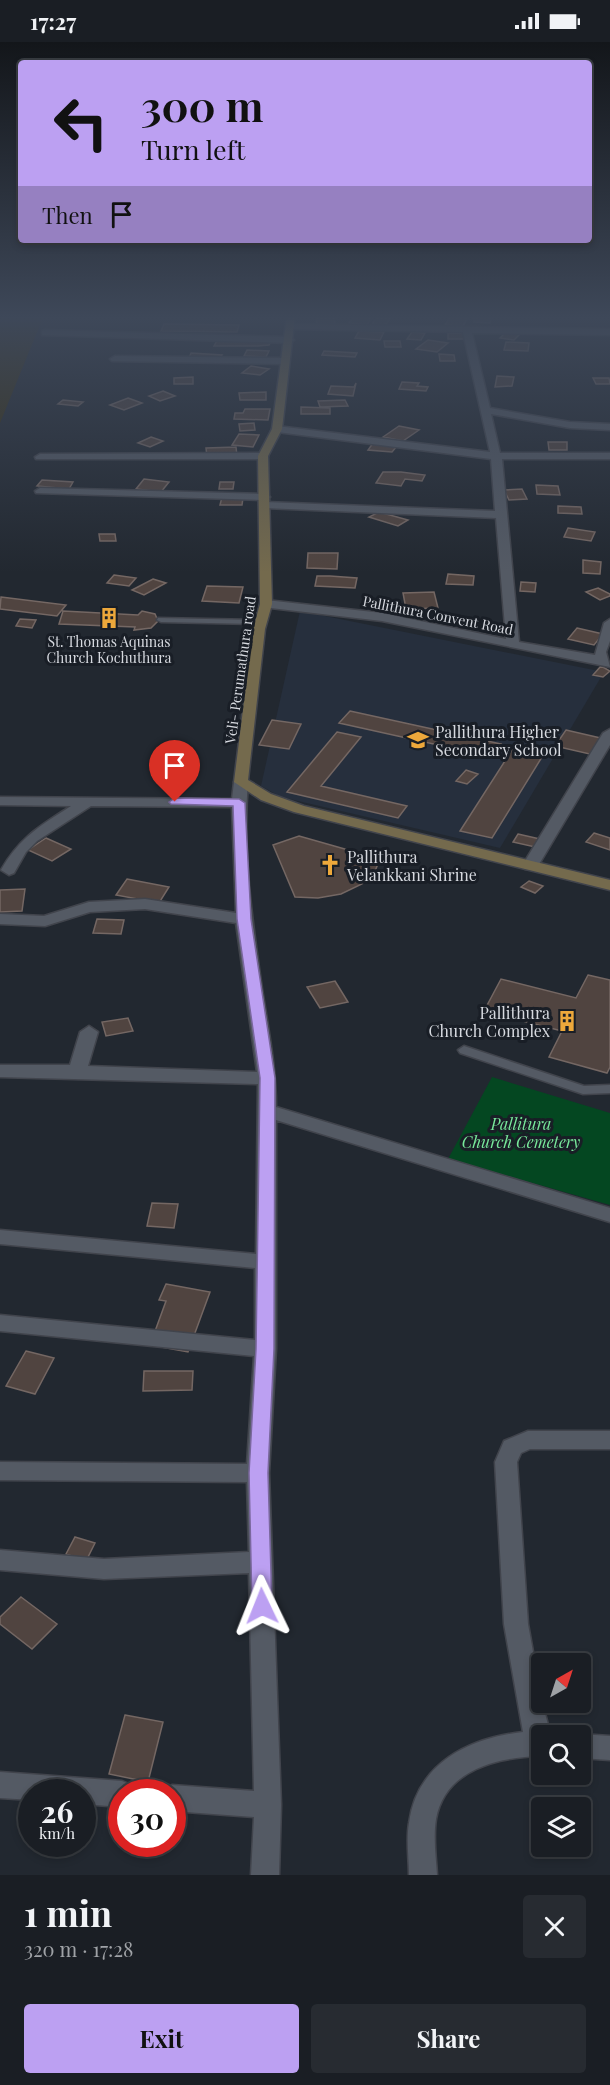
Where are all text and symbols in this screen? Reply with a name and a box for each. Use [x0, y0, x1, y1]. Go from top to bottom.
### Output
text: 17:27 [30, 6, 76, 36]
text: 300 m [141, 77, 263, 133]
icon: left [42, 84, 120, 162]
text: Turn left [141, 131, 245, 167]
icon: arrive [105, 198, 138, 231]
text: Then [42, 200, 93, 230]
street label: Pallithura Convent Road [361, 591, 515, 639]
street label: Veli- Perumathura road [220, 595, 260, 746]
building icon: St. Thomas Aquinas Church Kochuthura [97, 606, 121, 630]
place label: St. Thomas Aquinas Church Kochuthura [46, 632, 172, 667]
place label: Pallithura Higher Secondary School [435, 721, 562, 760]
school or university icon: Pallithura Higher Secondary School [406, 728, 430, 752]
pin [149, 740, 200, 802]
icon: arrive [158, 749, 191, 782]
place label: Pallithura Velankkani Shrine [346, 846, 477, 885]
church icon: Pallithura Velankkani Shrine [318, 853, 342, 877]
place label: Pallithura Church Complex [428, 1002, 551, 1041]
building icon: Pallithura Church Complex [555, 1009, 579, 1033]
park label: Pallitura Church Cemetery [462, 1113, 581, 1152]
position arrow [230, 1574, 294, 1638]
north arrow [531, 1653, 591, 1713]
map controls [531, 1653, 591, 1857]
button: search [531, 1725, 591, 1785]
speed limit sign: 30 [108, 1779, 186, 1857]
text: 26 [41, 1791, 73, 1831]
button: layers [531, 1797, 591, 1857]
text: km/h [39, 1823, 75, 1843]
text: 1 min [24, 1888, 112, 1936]
button: close [523, 1895, 586, 1958]
text: 320 m · 17:28 [24, 1935, 133, 1962]
button: Exit [24, 2004, 299, 2073]
button: Share [311, 2004, 586, 2073]

